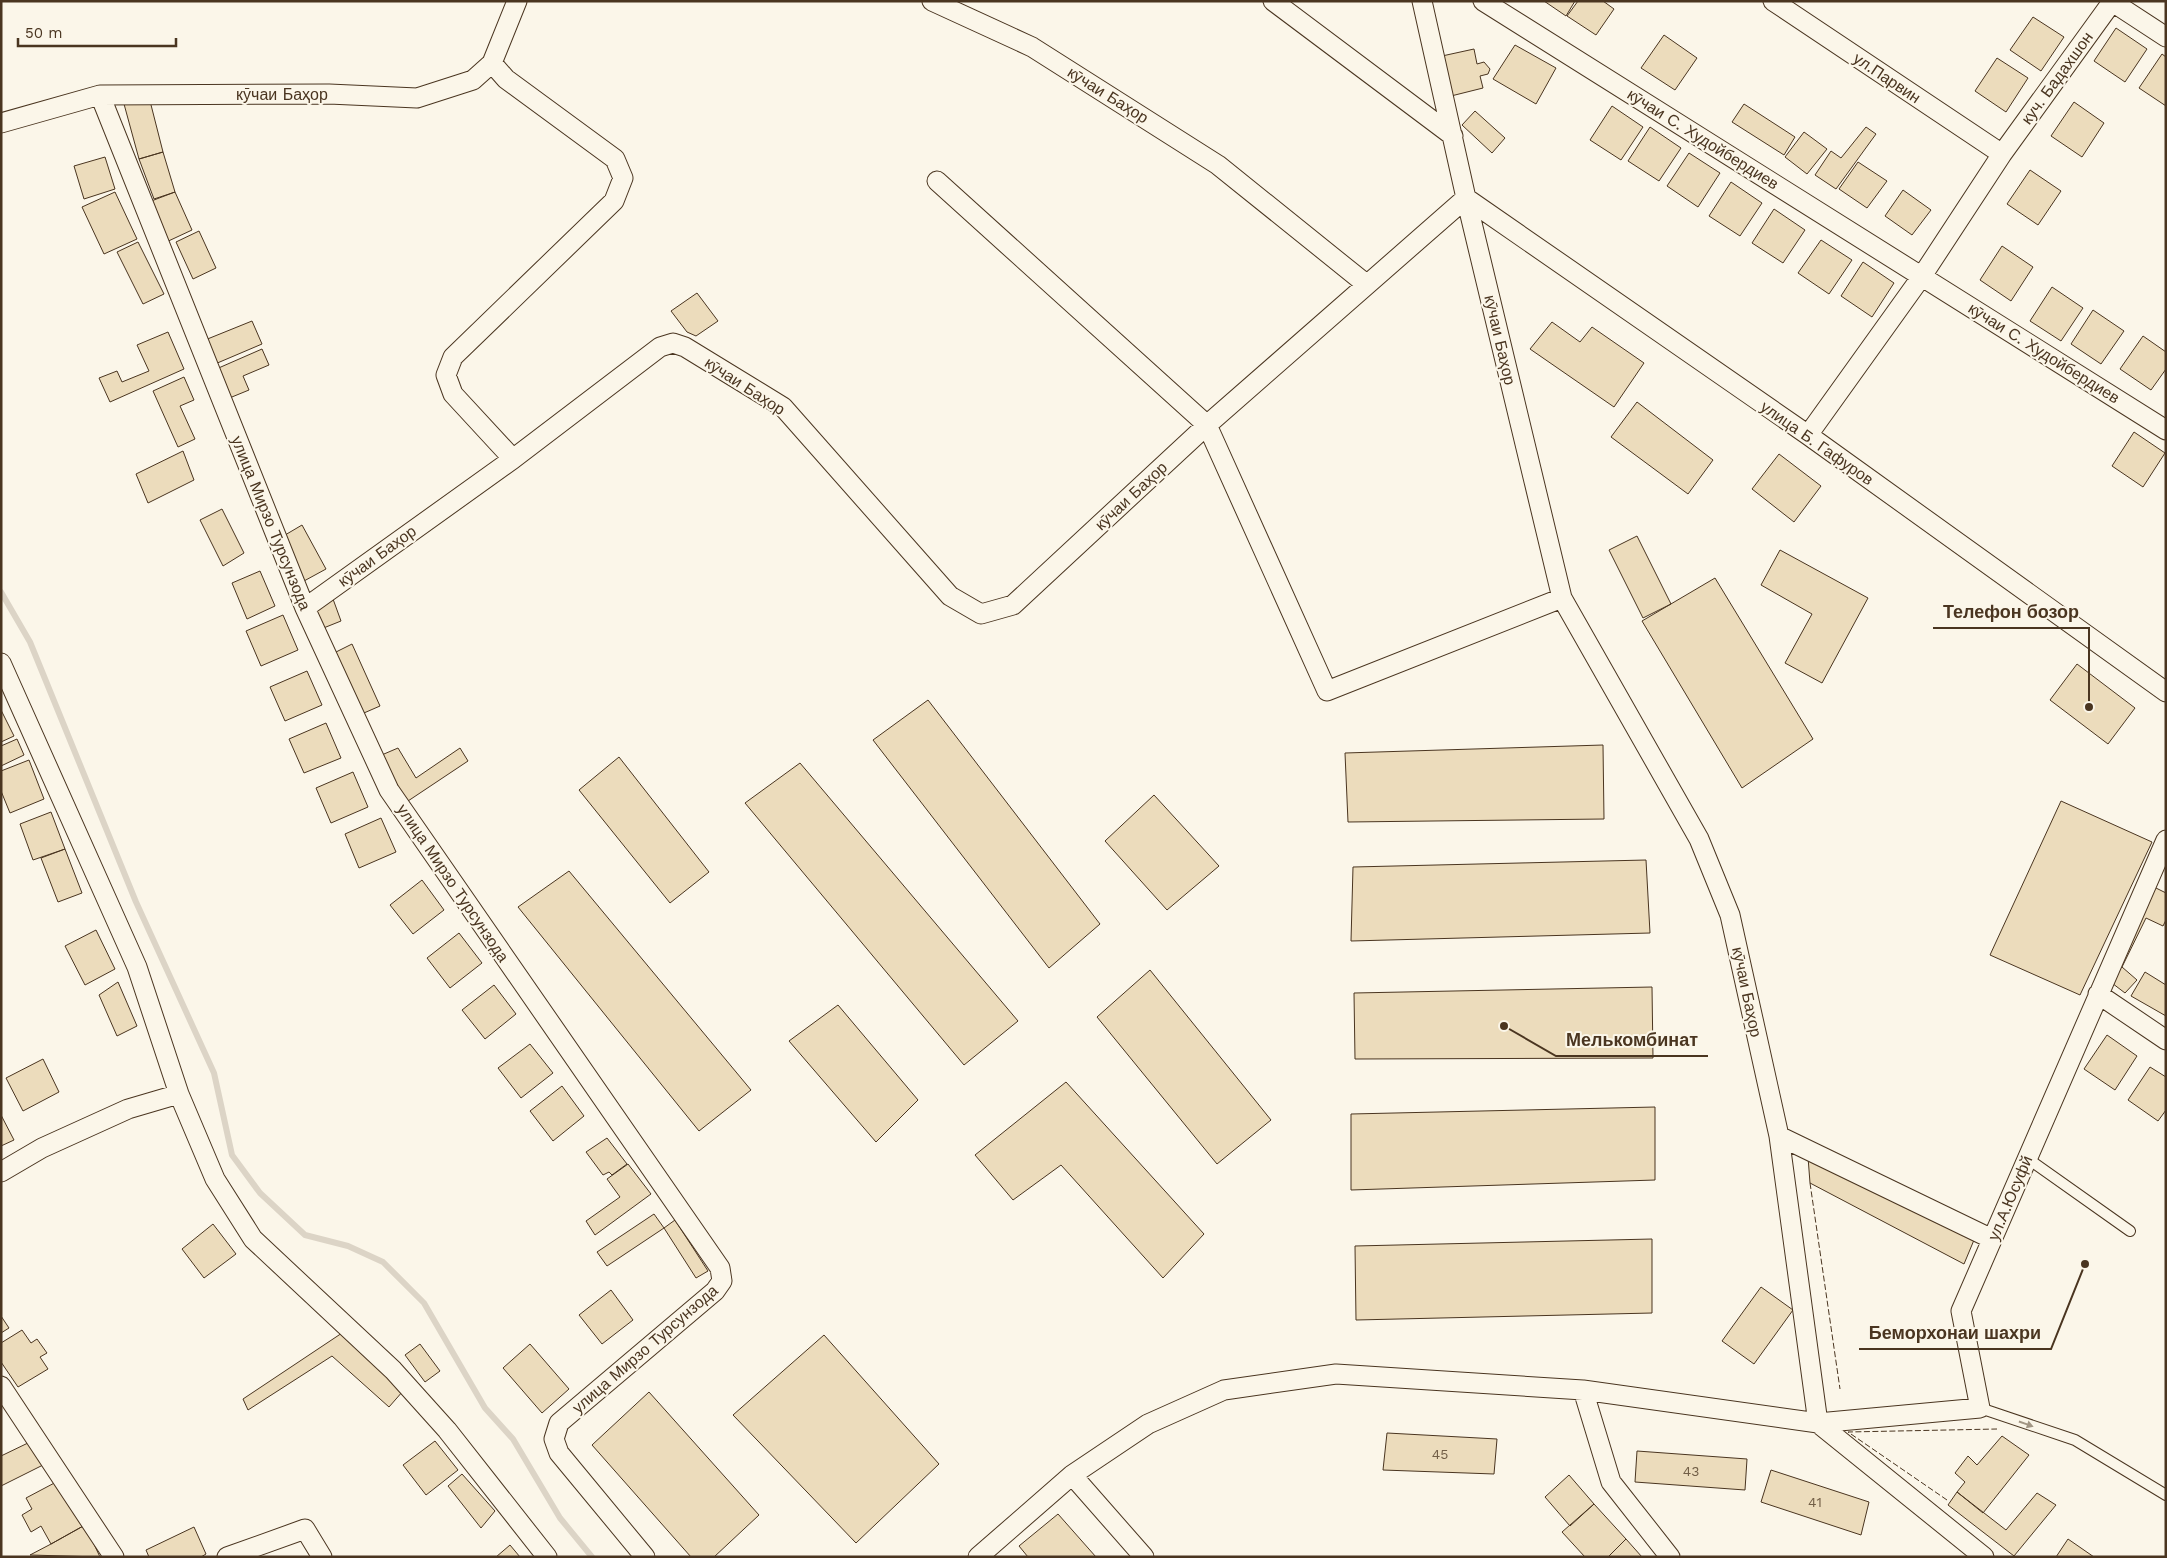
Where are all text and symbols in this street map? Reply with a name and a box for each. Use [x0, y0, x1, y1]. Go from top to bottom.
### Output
scale bar [18, 15, 175, 47]
text: 50 m [25, 24, 62, 42]
street label: куч. Бадахшон [2017, 28, 2097, 128]
street label: ул.Парвин [1850, 49, 1924, 107]
street label: кӯчаи Баҳор [1064, 63, 1152, 127]
street label: кӯчаи Баҳор [236, 85, 328, 104]
street label: кӯчаи С. Худойбердиев [1624, 85, 1782, 193]
street label: кӯчаи Баҳор [1480, 293, 1520, 387]
street label: кӯчаи С. Худойбердиев [1965, 299, 2123, 407]
street label: кӯчаи Баҳор [701, 353, 789, 419]
street label: улица Б. Гафуров [1757, 397, 1877, 489]
street label: улица Мирзо Турсунзода [227, 433, 315, 613]
street label: кӯчаи Баҳор [1091, 458, 1171, 534]
street label: кӯчаи Баҳор [334, 521, 420, 591]
callout: Телефон бозор [1933, 595, 2089, 628]
text: Телефон бозор [1943, 601, 2079, 622]
street label: улица Мирзо Турсунзода [393, 800, 513, 966]
street label: кӯчаи Баҳор [1728, 945, 1766, 1039]
callout: Мелькомбинат [1556, 1023, 1708, 1056]
text: Мелькомбинат [1566, 1029, 1698, 1050]
street label: ул.А.Юсуфй [1984, 1153, 2036, 1243]
street label: улица Мирзо Турсунзода [568, 1281, 722, 1417]
callout: Беморхонаи шахри [1859, 1316, 2051, 1349]
text: Беморхонаи шахри [1869, 1322, 2041, 1343]
one-way arrow [2019, 1421, 2034, 1428]
house number: 45 [1432, 1446, 1448, 1462]
house number: 43 [1683, 1463, 1699, 1479]
house number: 41 [1808, 1494, 1822, 1510]

